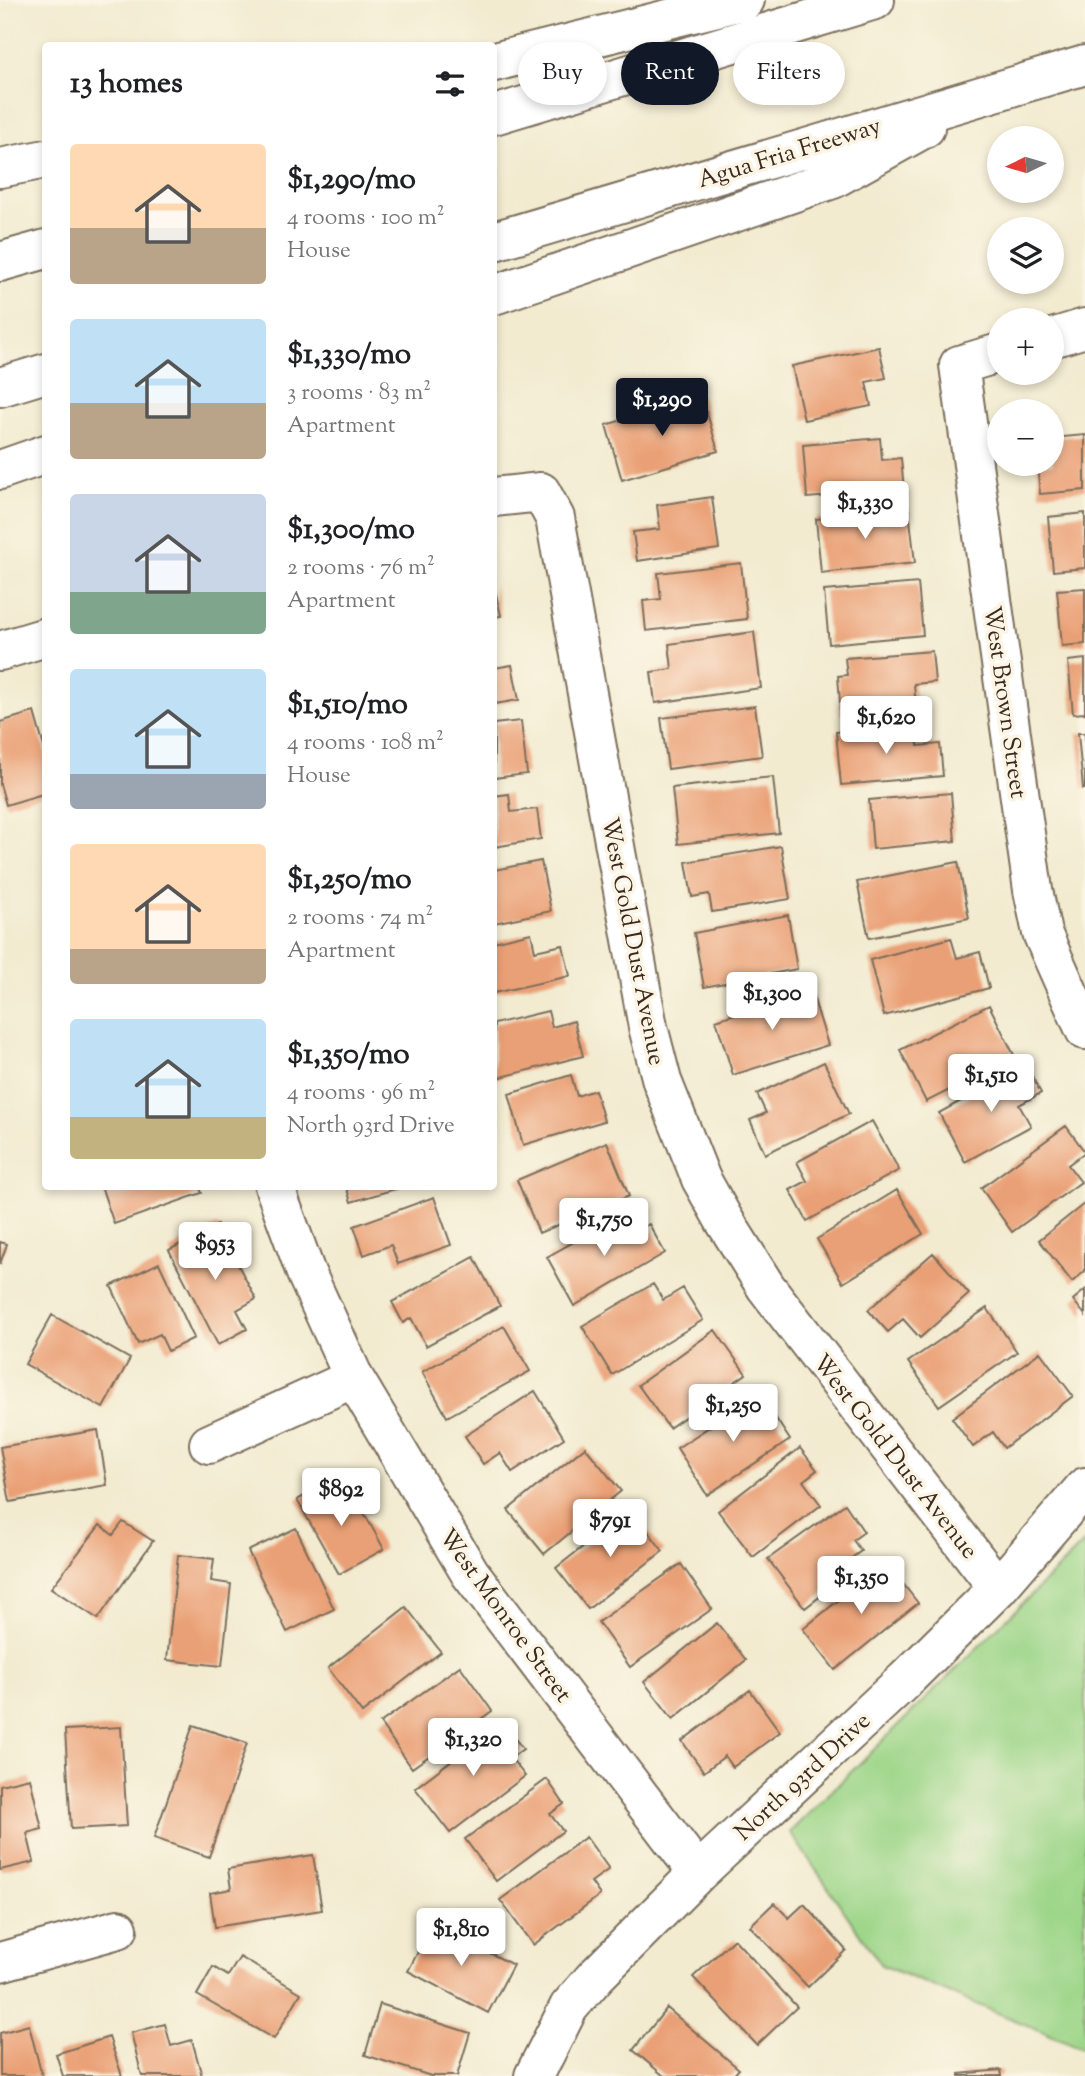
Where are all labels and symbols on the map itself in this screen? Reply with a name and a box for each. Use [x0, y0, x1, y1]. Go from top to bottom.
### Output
street label: Agua Fria Freeway [694, 110, 886, 198]
north arrow [987, 126, 1064, 203]
pin: $1,290 [605, 378, 719, 438]
pin: $1,330 [808, 482, 922, 541]
street label: West Brown Street [974, 604, 1034, 801]
pin: $1,620 [829, 696, 943, 756]
street label: West Gold Dust Avenue [591, 815, 673, 1068]
pin: $1,300 [715, 972, 829, 1032]
pin: $1,510 [934, 1054, 1048, 1114]
pin: $1,750 [547, 1198, 661, 1258]
pin: $953 [174, 1222, 256, 1282]
street label: West Gold Dust Avenue [804, 1348, 985, 1567]
pin: $1,250 [676, 1384, 790, 1444]
pin: $892 [300, 1468, 382, 1528]
pin: $791 [569, 1500, 651, 1559]
street label: West Monroe Street [430, 1522, 579, 1710]
pin: $1,350 [804, 1556, 918, 1616]
street label: North 93rd Drive [728, 1705, 879, 1850]
pin: $1,320 [416, 1718, 530, 1778]
pin: $1,810 [404, 1909, 518, 1968]

